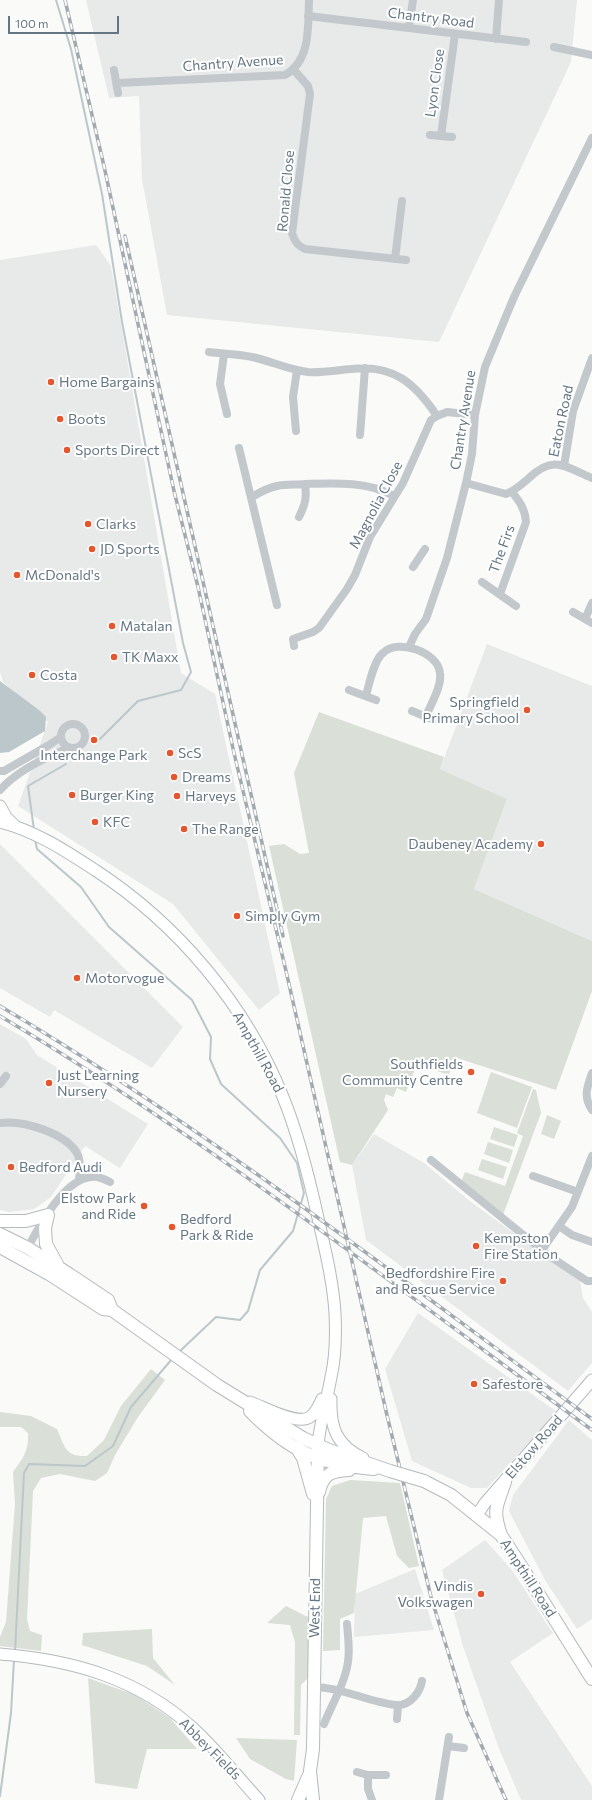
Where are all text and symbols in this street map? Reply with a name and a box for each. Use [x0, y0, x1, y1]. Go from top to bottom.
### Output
street label: Chantry Road [387, 4, 475, 32]
scale bar [10, 8, 121, 34]
text: 100 m [15, 16, 49, 30]
street label: Lyon Close [422, 48, 448, 118]
street label: Chantry Avenue [182, 51, 284, 75]
street label: Ronald Close [274, 149, 298, 233]
street label: Chantry Avenue [447, 369, 479, 471]
place label: Home Bargains [59, 374, 155, 390]
marker: Home Bargains [46, 377, 56, 387]
street label: Eaton Road [545, 384, 577, 458]
place label: Boots [68, 411, 106, 427]
marker: Boots [55, 414, 65, 424]
place label: Sports Direct [75, 442, 160, 458]
marker: Sports Direct [62, 445, 72, 455]
street label: Magnolia Close [346, 458, 406, 552]
place label: Clarks [96, 516, 136, 532]
marker: Clarks [83, 519, 93, 529]
street label: The Firs [485, 522, 519, 576]
place label: JD Sports [100, 541, 160, 557]
marker: JD Sports [87, 544, 97, 554]
place label: McDonald's [25, 567, 100, 583]
marker: McDonald's [12, 570, 22, 580]
place label: Matalan [120, 618, 173, 634]
marker: Matalan [107, 621, 117, 631]
place label: TK Maxx [122, 649, 179, 665]
marker: TK Maxx [109, 652, 119, 662]
place label: Costa [40, 667, 77, 683]
marker: Costa [27, 670, 37, 680]
place label: Springfield Primary School [423, 694, 519, 726]
marker: Springfield Primary School [522, 705, 532, 715]
marker: Interchange Park [89, 735, 99, 745]
place label: ScS [178, 745, 201, 761]
place label: Interchange Park [40, 747, 148, 763]
marker: ScS [165, 748, 175, 758]
place label: Dreams [182, 769, 231, 785]
marker: Dreams [169, 772, 179, 782]
place label: Burger King [80, 787, 154, 803]
place label: Harveys [185, 788, 236, 804]
marker: Burger King [67, 790, 77, 800]
marker: Harveys [172, 791, 182, 801]
place label: KFC [103, 814, 130, 830]
marker: KFC [90, 817, 100, 827]
place label: The Range [192, 821, 259, 837]
marker: The Range [179, 824, 189, 834]
place label: Daubeney Academy [408, 836, 533, 852]
marker: Daubeney Academy [536, 839, 546, 849]
place label: Simply Gym [245, 908, 320, 924]
marker: Simply Gym [232, 911, 242, 921]
place label: Motorvogue [85, 970, 164, 986]
marker: Motorvogue [72, 973, 82, 983]
street label: Ampthill Road [229, 1009, 287, 1095]
place label: Southfields Community Centre [342, 1056, 463, 1088]
place label: Just Learning Nursery [57, 1067, 139, 1100]
marker: Southfields Community Centre [466, 1067, 476, 1077]
marker: Just Learning Nursery [44, 1078, 54, 1088]
place label: Bedford Audi [19, 1159, 102, 1175]
marker: Bedford Audi [6, 1162, 16, 1172]
place label: Elstow Park and Ride [61, 1190, 136, 1222]
marker: Elstow Park and Ride [139, 1201, 149, 1211]
place label: Bedford Park & Ride [180, 1211, 253, 1244]
marker: Bedford Park & Ride [167, 1222, 177, 1232]
place label: Kempston Fire Station [484, 1230, 558, 1262]
marker: Kempston Fire Station [471, 1241, 481, 1251]
place label: Bedfordshire Fire and Rescue Service [375, 1265, 495, 1298]
marker: Bedfordshire Fire and Rescue Service [498, 1276, 508, 1286]
place label: Safestore [482, 1376, 543, 1392]
marker: Safestore [469, 1379, 479, 1389]
street label: Elstow Road [502, 1412, 566, 1482]
street label: Ampthill Road [496, 1536, 560, 1620]
street label: West End [306, 1578, 324, 1638]
place label: Vindis Volkswagen [397, 1578, 473, 1610]
marker: Vindis Volkswagen [476, 1589, 486, 1599]
street label: Abbey Fields [176, 1715, 244, 1783]

